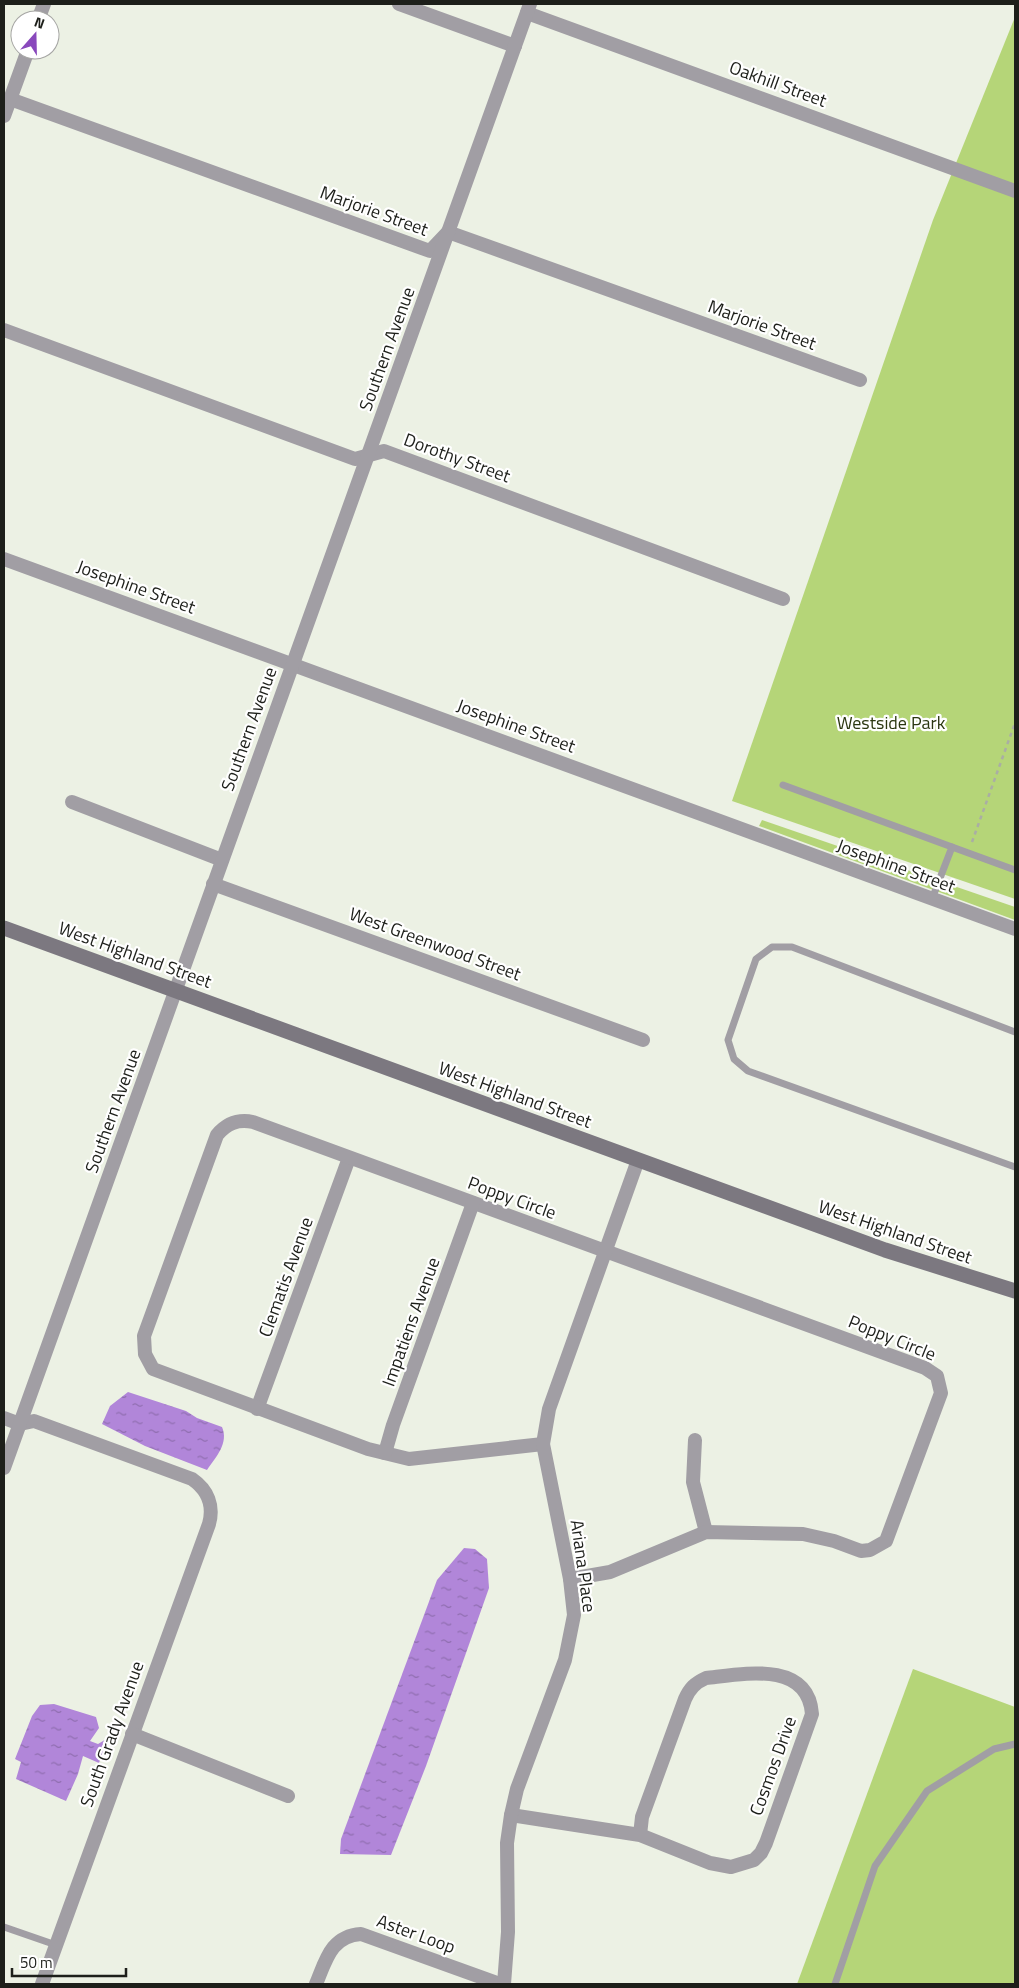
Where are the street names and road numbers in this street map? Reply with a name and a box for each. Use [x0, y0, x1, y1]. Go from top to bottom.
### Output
street label: Oakhill Street [726, 53, 831, 114]
street label: Marjorie Street [316, 178, 433, 243]
street label: Southern Avenue [352, 283, 421, 415]
street label: Marjorie Street [704, 292, 821, 357]
street label: Dorothy Street [400, 426, 515, 490]
street label: Josephine Street [73, 553, 200, 621]
street label: Southern Avenue [214, 663, 283, 795]
street label: Josephine Street [453, 692, 580, 760]
street label: Josephine Street [833, 832, 960, 900]
street label: West Greenwood Street [346, 900, 525, 987]
street label: West Highland Street [55, 914, 216, 995]
street label: Southern Avenue [78, 1045, 147, 1177]
street label: West Highland Street [435, 1054, 596, 1135]
street label: Poppy Circle [464, 1169, 560, 1226]
street label: West Highland Street [815, 1193, 976, 1271]
street label: Clematis Avenue [251, 1213, 320, 1341]
street label: Impatiens Avenue [375, 1253, 446, 1390]
street label: Poppy Circle [844, 1308, 940, 1367]
street label: Ariana Place [564, 1518, 603, 1614]
street label: South Grady Avenue [73, 1657, 150, 1811]
street label: Cosmos Drive [742, 1712, 803, 1819]
street label: Aster Loop [373, 1907, 459, 1960]

